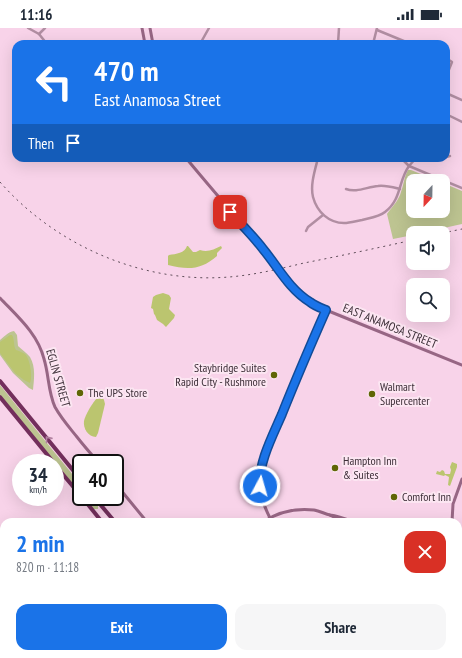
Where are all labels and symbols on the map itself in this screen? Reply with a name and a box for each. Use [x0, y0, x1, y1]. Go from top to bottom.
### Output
north arrow [406, 174, 450, 218]
pin [213, 195, 247, 229]
street label: EAST ANAMOSA STREET [341, 300, 440, 351]
street label: EGLIN STREET [43, 347, 74, 409]
place label: Staybridge Suites Rapid City - Rushmore [175, 360, 266, 389]
marker: Staybridge Suites Rapid City - Rushmore [269, 370, 279, 380]
place label: Walmart Supercenter [380, 379, 430, 408]
place label: The UPS Store [88, 385, 147, 400]
marker: The UPS Store [75, 388, 85, 398]
marker: Walmart Supercenter [367, 389, 377, 399]
one-way arrow [45, 437, 52, 444]
place label: Hampton Inn & Suites [343, 453, 397, 482]
speed limit sign: 40 [72, 454, 124, 506]
marker: Hampton Inn & Suites [330, 463, 340, 473]
position arrow [239, 465, 281, 507]
place label: Comfort Inn [402, 489, 451, 504]
marker: Comfort Inn [389, 492, 399, 502]

